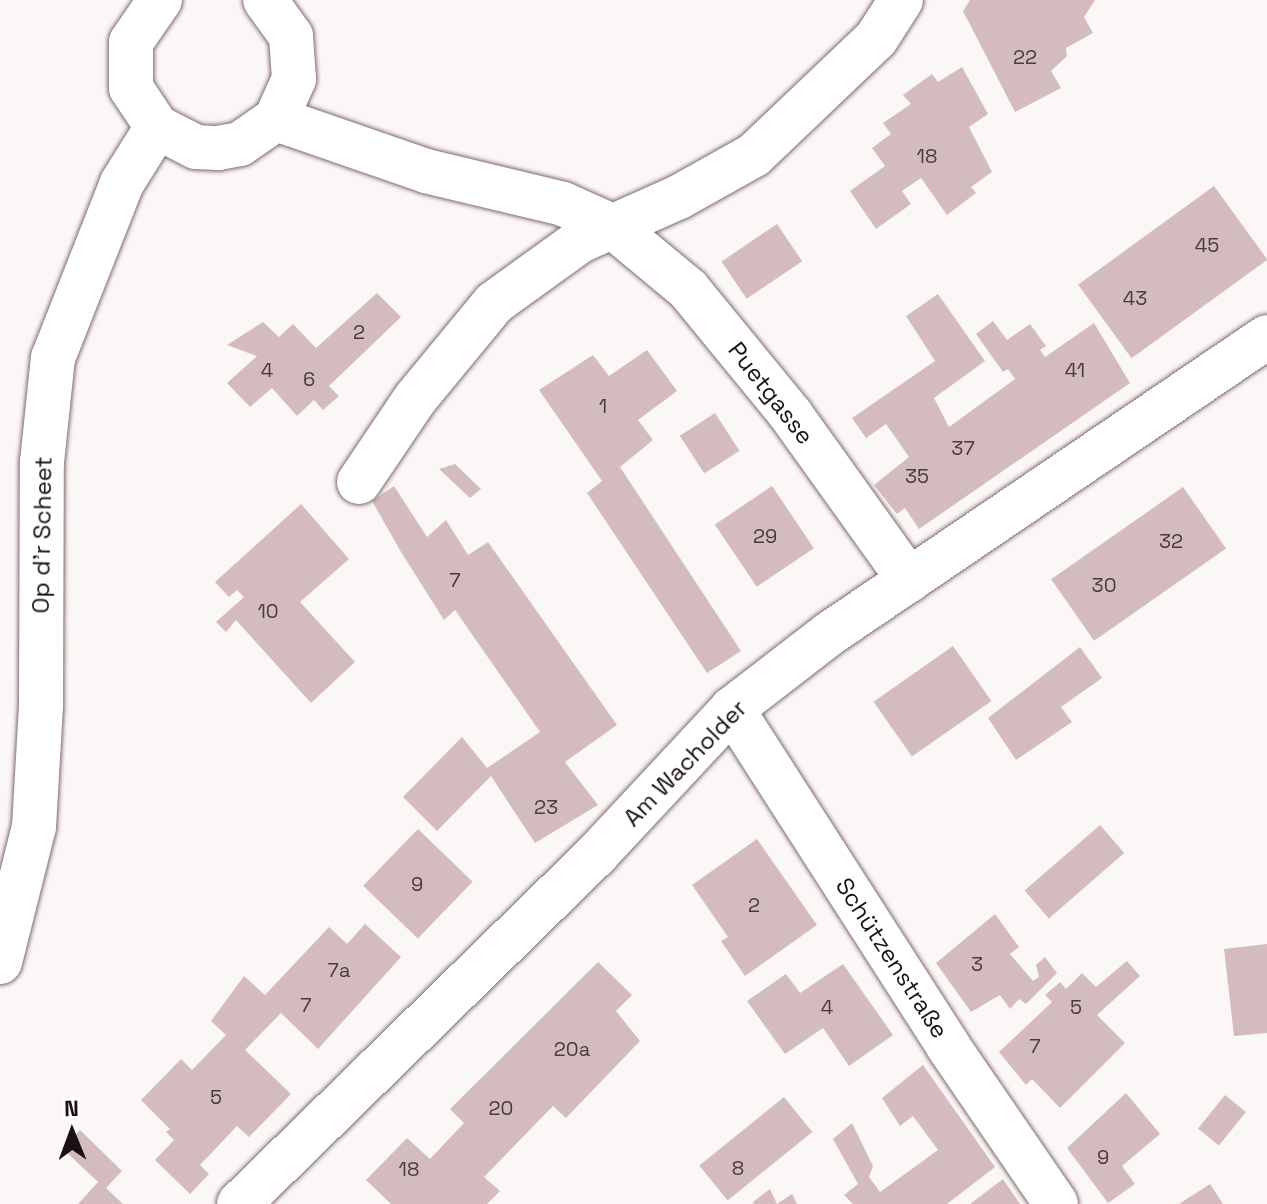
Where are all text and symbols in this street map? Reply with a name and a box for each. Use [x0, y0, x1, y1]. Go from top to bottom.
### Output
house number: 22 [1013, 45, 1037, 69]
house number: 18 [917, 144, 937, 168]
house number: 45 [1195, 233, 1219, 257]
house number: 43 [1123, 286, 1147, 310]
house number: 2 [353, 320, 365, 344]
street label: Puetgasse [722, 336, 820, 450]
house number: 4 [261, 358, 273, 382]
house number: 41 [1065, 358, 1085, 382]
house number: 6 [303, 367, 315, 391]
house number: 1 [599, 394, 607, 418]
house number: 37 [951, 436, 975, 460]
street label: Op d’r Scheet [26, 456, 58, 614]
house number: 35 [905, 464, 929, 488]
house number: 29 [753, 524, 777, 548]
house number: 32 [1159, 529, 1183, 553]
house number: 7 [449, 568, 461, 592]
house number: 30 [1092, 573, 1116, 597]
house number: 10 [257, 599, 279, 623]
street label: Am Wacholder [617, 694, 753, 832]
house number: 23 [534, 795, 558, 819]
house number: 9 [411, 872, 423, 896]
street label: Schützenstraße [829, 872, 955, 1044]
house number: 2 [748, 893, 760, 917]
house number: 3 [971, 952, 983, 976]
house number: 7a [328, 958, 350, 982]
house number: 7 [300, 993, 312, 1017]
house number: 4 [821, 995, 833, 1019]
house number: 5 [1070, 995, 1082, 1019]
house number: 7 [1029, 1034, 1041, 1058]
house number: 20a [554, 1037, 590, 1061]
house number: 5 [210, 1085, 222, 1109]
north arrow [32, 1092, 112, 1172]
text: N [64, 1094, 79, 1122]
house number: 20 [489, 1096, 513, 1120]
house number: 9 [1097, 1145, 1109, 1169]
house number: 8 [732, 1156, 744, 1180]
house number: 18 [399, 1157, 419, 1181]

